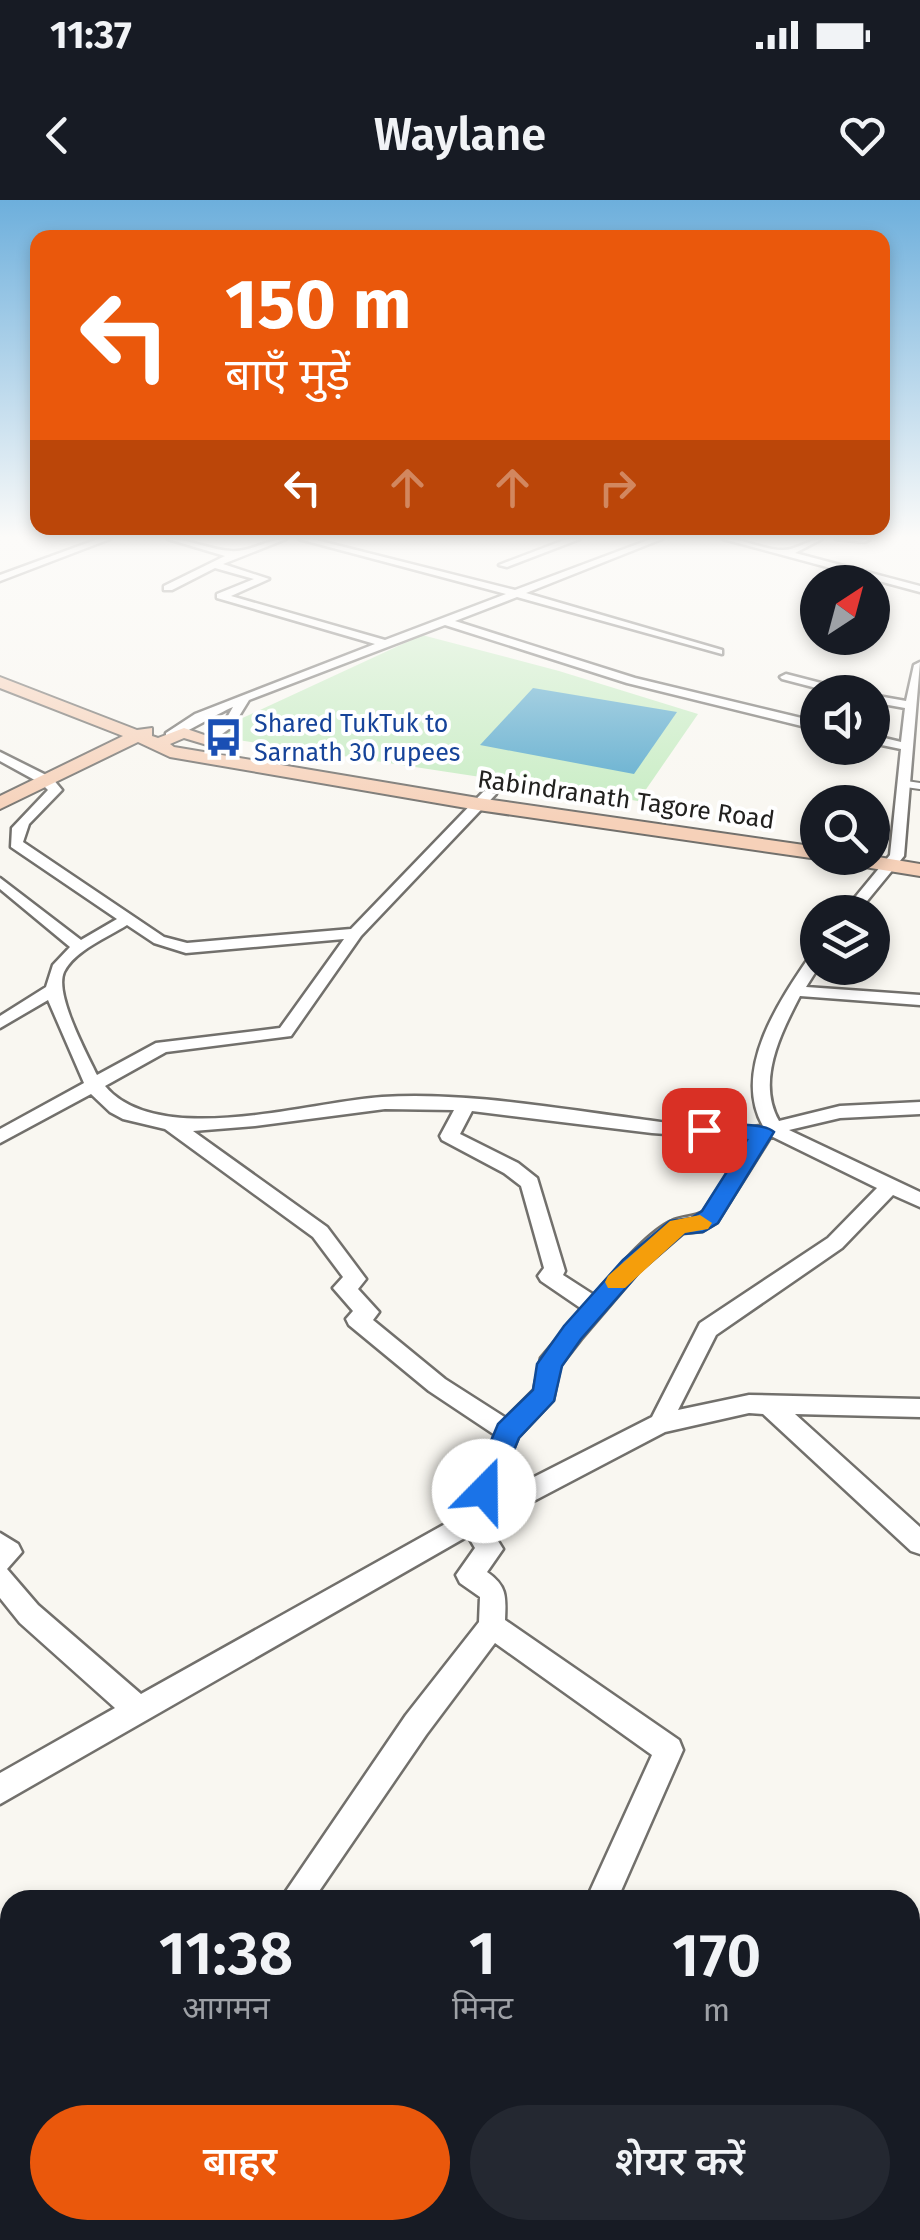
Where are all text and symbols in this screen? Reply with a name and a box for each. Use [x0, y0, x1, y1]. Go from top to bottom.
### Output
text: 11:37 [50, 12, 132, 58]
icon: back [30, 108, 85, 163]
text: Waylane [374, 108, 546, 162]
icon: heart [835, 108, 890, 163]
text: 150 m [225, 263, 412, 347]
icon: left [60, 270, 190, 400]
text: बाएँ मुड़ें [225, 348, 350, 402]
icon: left [275, 460, 330, 515]
icon: ahead [380, 460, 435, 515]
icon: ahead [485, 460, 540, 515]
icon: right [590, 460, 645, 515]
north arrow [800, 565, 890, 655]
map controls [800, 565, 890, 985]
button: sound [800, 675, 890, 765]
place label: Shared TukTuk to Sarnath 30 rupees [254, 709, 460, 768]
bus stop icon: Shared TukTuk to Sarnath 30 rupees [203, 717, 245, 759]
street label: Rabindranath Tagore Road [475, 764, 777, 836]
button: search [800, 785, 890, 875]
button: layers [800, 895, 890, 985]
pin [662, 1088, 747, 1173]
icon: arrive [677, 1103, 732, 1158]
position arrow [432, 1439, 536, 1543]
text: 11:38 [159, 1918, 293, 1990]
text: 1 [469, 1918, 496, 1990]
text: 170 [672, 1920, 761, 1992]
text: आगमन [182, 1989, 270, 2027]
text: मिनट [452, 1989, 513, 2027]
text: m [703, 1991, 730, 2029]
button: बाहर [30, 2105, 450, 2220]
button: शेयर करें [470, 2105, 890, 2220]

